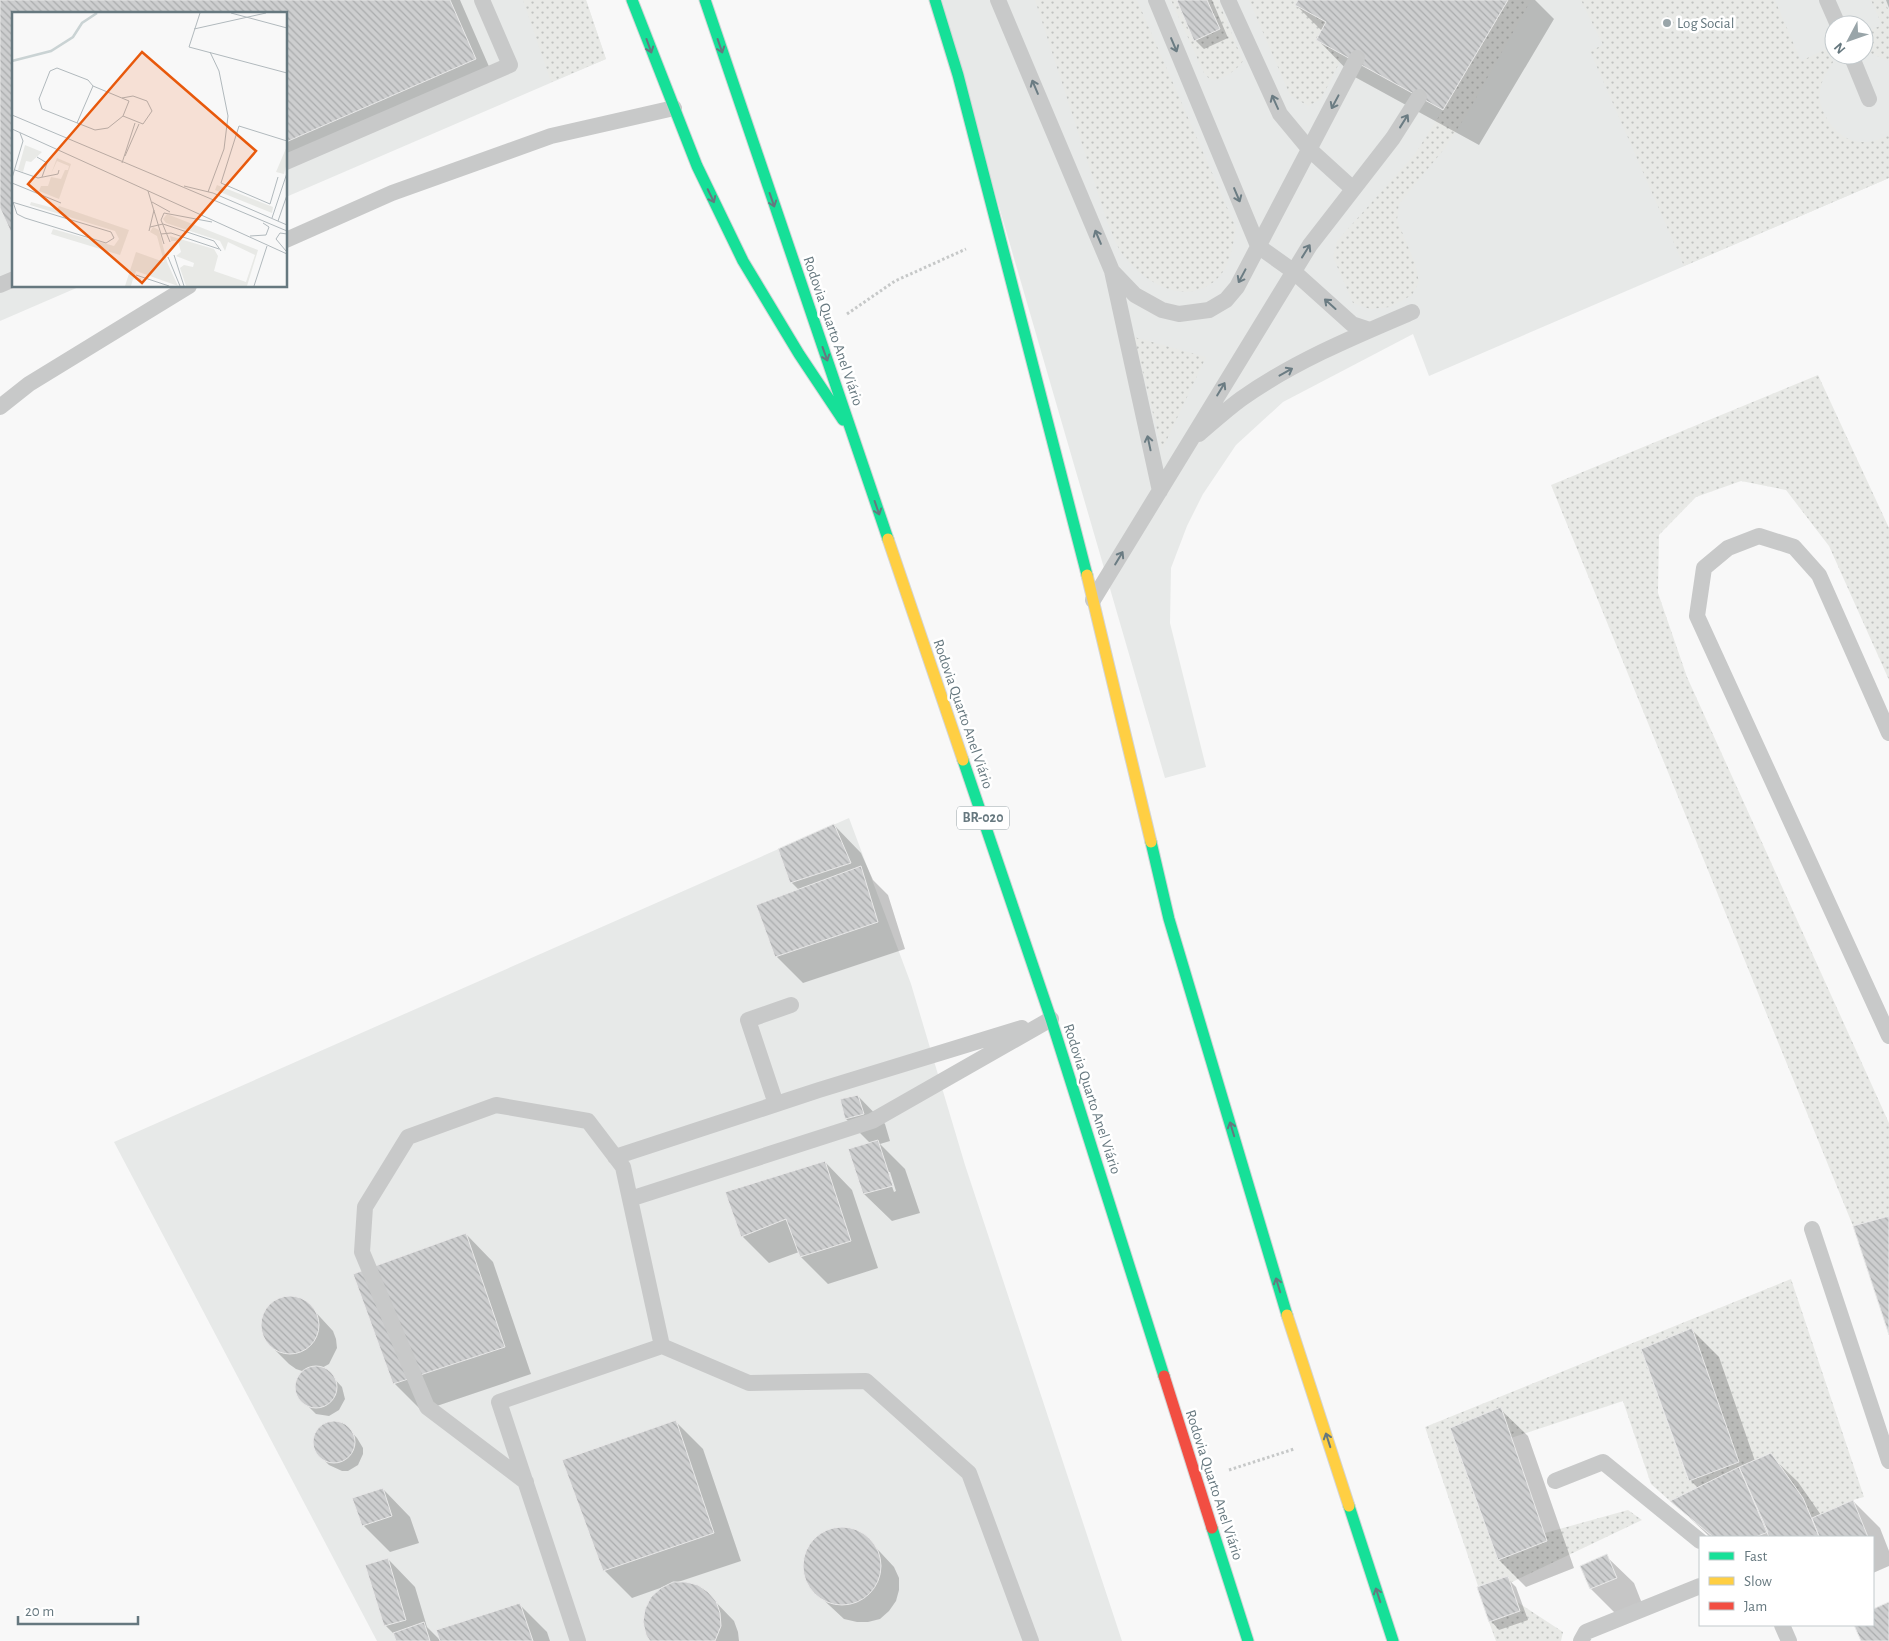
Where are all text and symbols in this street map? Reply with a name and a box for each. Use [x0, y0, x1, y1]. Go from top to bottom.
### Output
inset map [12, 12, 288, 288]
north arrow [1824, 15, 1874, 65]
place label: Log Social [1677, 16, 1734, 31]
marker: Log Social [1661, 17, 1673, 29]
one-way arrow [1170, 37, 1180, 52]
one-way arrow [645, 38, 654, 53]
one-way arrow [716, 38, 725, 53]
text: N [1831, 40, 1848, 56]
one-way arrow [1029, 80, 1038, 95]
one-way arrow [1329, 94, 1339, 108]
one-way arrow [1269, 95, 1279, 110]
one-way arrow [1398, 114, 1409, 128]
one-way arrow [1232, 187, 1242, 202]
one-way arrow [707, 188, 717, 203]
one-way arrow [768, 192, 777, 208]
one-way arrow [1093, 230, 1102, 245]
one-way arrow [1301, 244, 1311, 258]
street label: Rodovia Quarto Anel Viário [800, 254, 866, 408]
one-way arrow [1237, 269, 1247, 284]
one-way arrow [1323, 298, 1336, 310]
one-way arrow [821, 346, 830, 361]
one-way arrow [1278, 367, 1292, 377]
one-way arrow [1217, 383, 1227, 397]
one-way arrow [1144, 436, 1154, 452]
one-way arrow [873, 499, 882, 515]
one-way arrow [1114, 552, 1124, 566]
street label: Rodovia Quarto Anel Viário [930, 637, 996, 791]
road number: BR-020 [957, 806, 1009, 830]
street label: Rodovia Quarto Anel Viário [1061, 1022, 1123, 1176]
one-way arrow [1226, 1122, 1236, 1138]
one-way arrow [1273, 1278, 1283, 1294]
street label: Rodovia Quarto Anel Viário [1183, 1408, 1245, 1562]
one-way arrow [1322, 1432, 1332, 1448]
legend [1699, 1536, 1874, 1626]
text: Fast [1744, 1549, 1768, 1564]
text: Slow [1744, 1574, 1772, 1589]
one-way arrow [1372, 1587, 1382, 1603]
scale bar [18, 1594, 138, 1626]
text: Jam [1744, 1599, 1767, 1614]
text: 20 m [25, 1604, 54, 1619]

